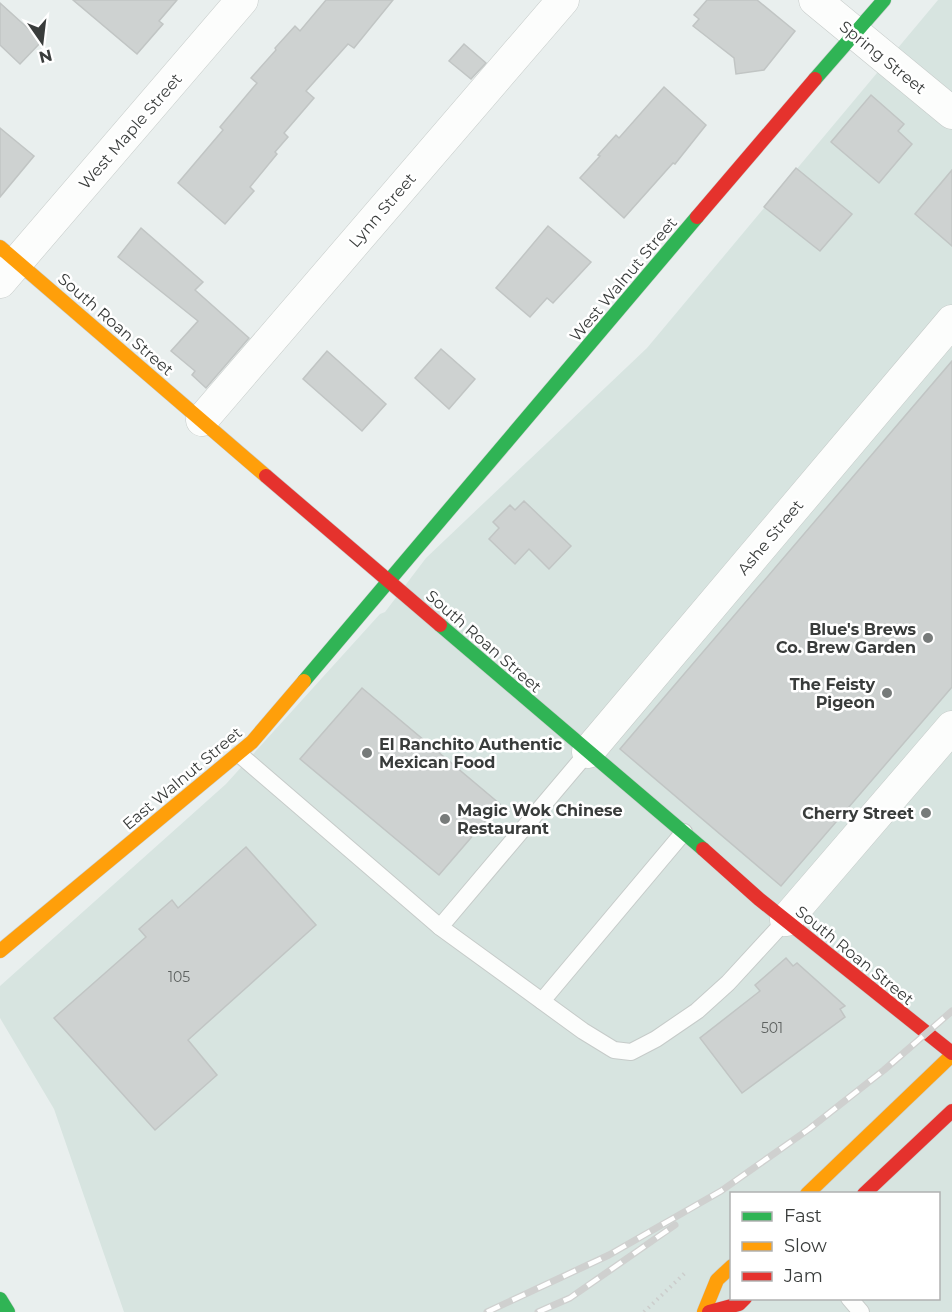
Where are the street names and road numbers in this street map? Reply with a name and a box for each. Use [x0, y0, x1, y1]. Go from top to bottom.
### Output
street label: Spring Street [836, 17, 930, 98]
street label: West Maple Street [75, 69, 186, 193]
street label: Lynn Street [345, 169, 420, 251]
street label: West Walnut Street [566, 213, 681, 345]
street label: South Roan Street [54, 269, 178, 380]
street label: Ashe Street [733, 495, 808, 579]
street label: South Roan Street [422, 586, 546, 697]
street label: East Walnut Street [119, 723, 246, 834]
street label: South Roan Street [792, 902, 918, 1009]

